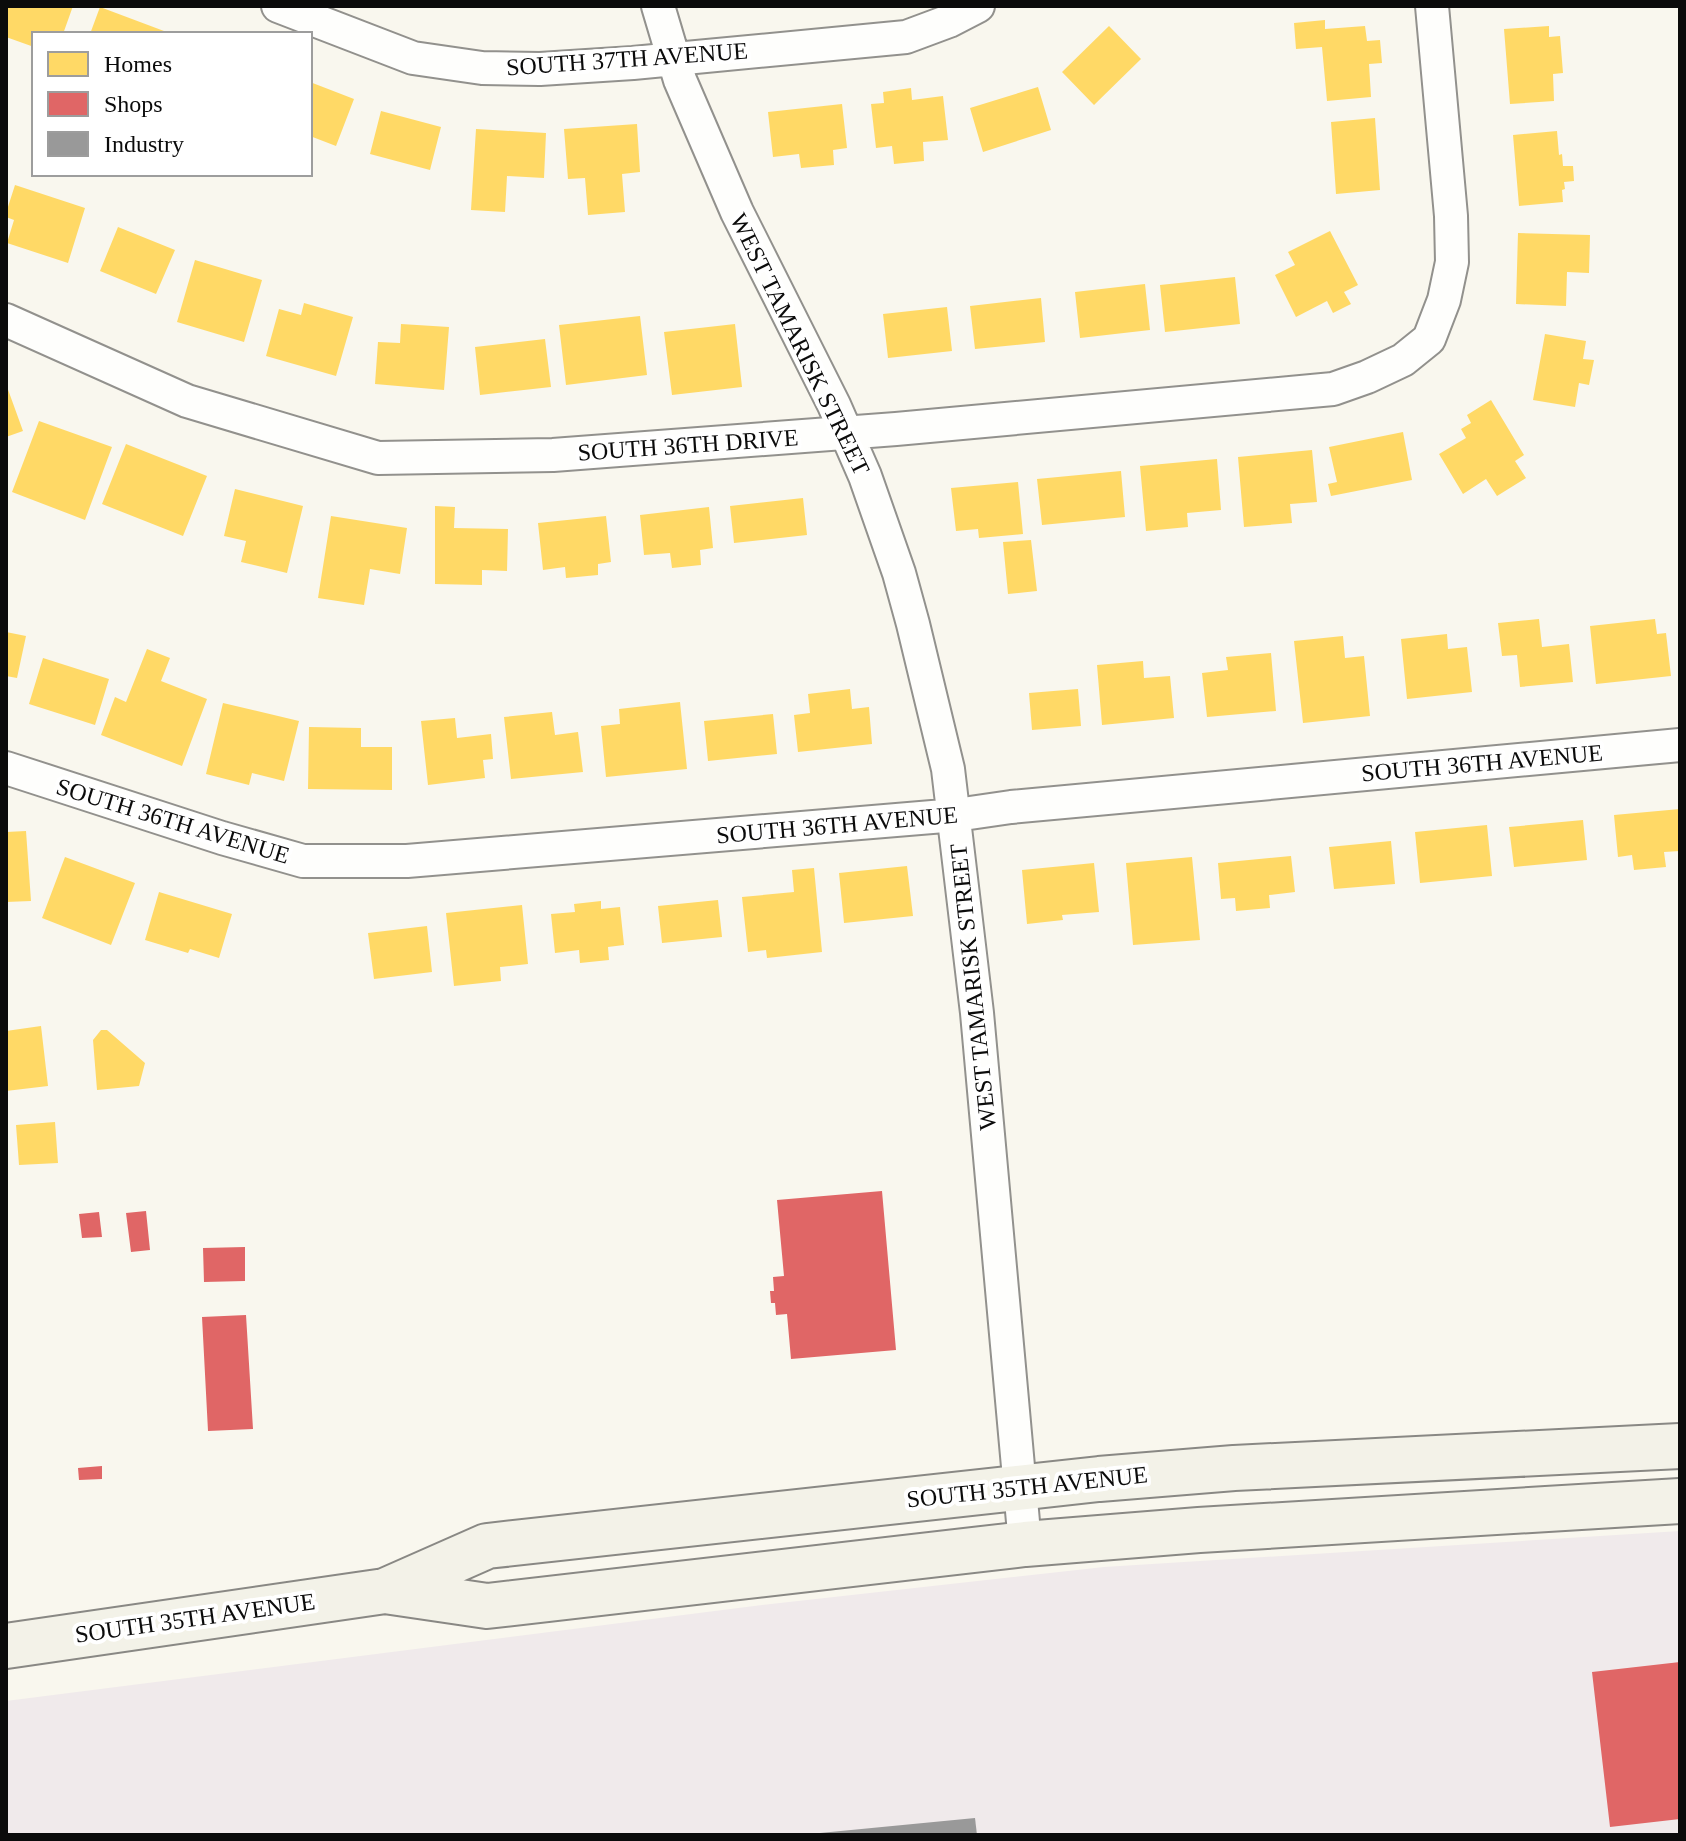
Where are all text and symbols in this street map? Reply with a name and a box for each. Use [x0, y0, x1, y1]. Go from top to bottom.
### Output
legend [32, 32, 312, 176]
street label: SOUTH 37TH AVENUE [505, 38, 749, 80]
text: Homes [104, 51, 172, 77]
text: Shops [104, 91, 163, 117]
text: Industry [104, 131, 184, 157]
street label: WEST TAMARISK STREET [725, 209, 875, 479]
street label: SOUTH 36TH DRIVE [577, 424, 799, 466]
street label: SOUTH 36TH AVENUE [1360, 739, 1604, 787]
street label: SOUTH 36TH AVENUE [53, 773, 293, 869]
street label: SOUTH 36TH AVENUE [715, 801, 959, 849]
street label: WEST TAMARISK STREET [945, 842, 1001, 1132]
street label: SOUTH 35TH AVENUE [905, 1461, 1149, 1513]
street label: SOUTH 35TH AVENUE [73, 1588, 317, 1648]

